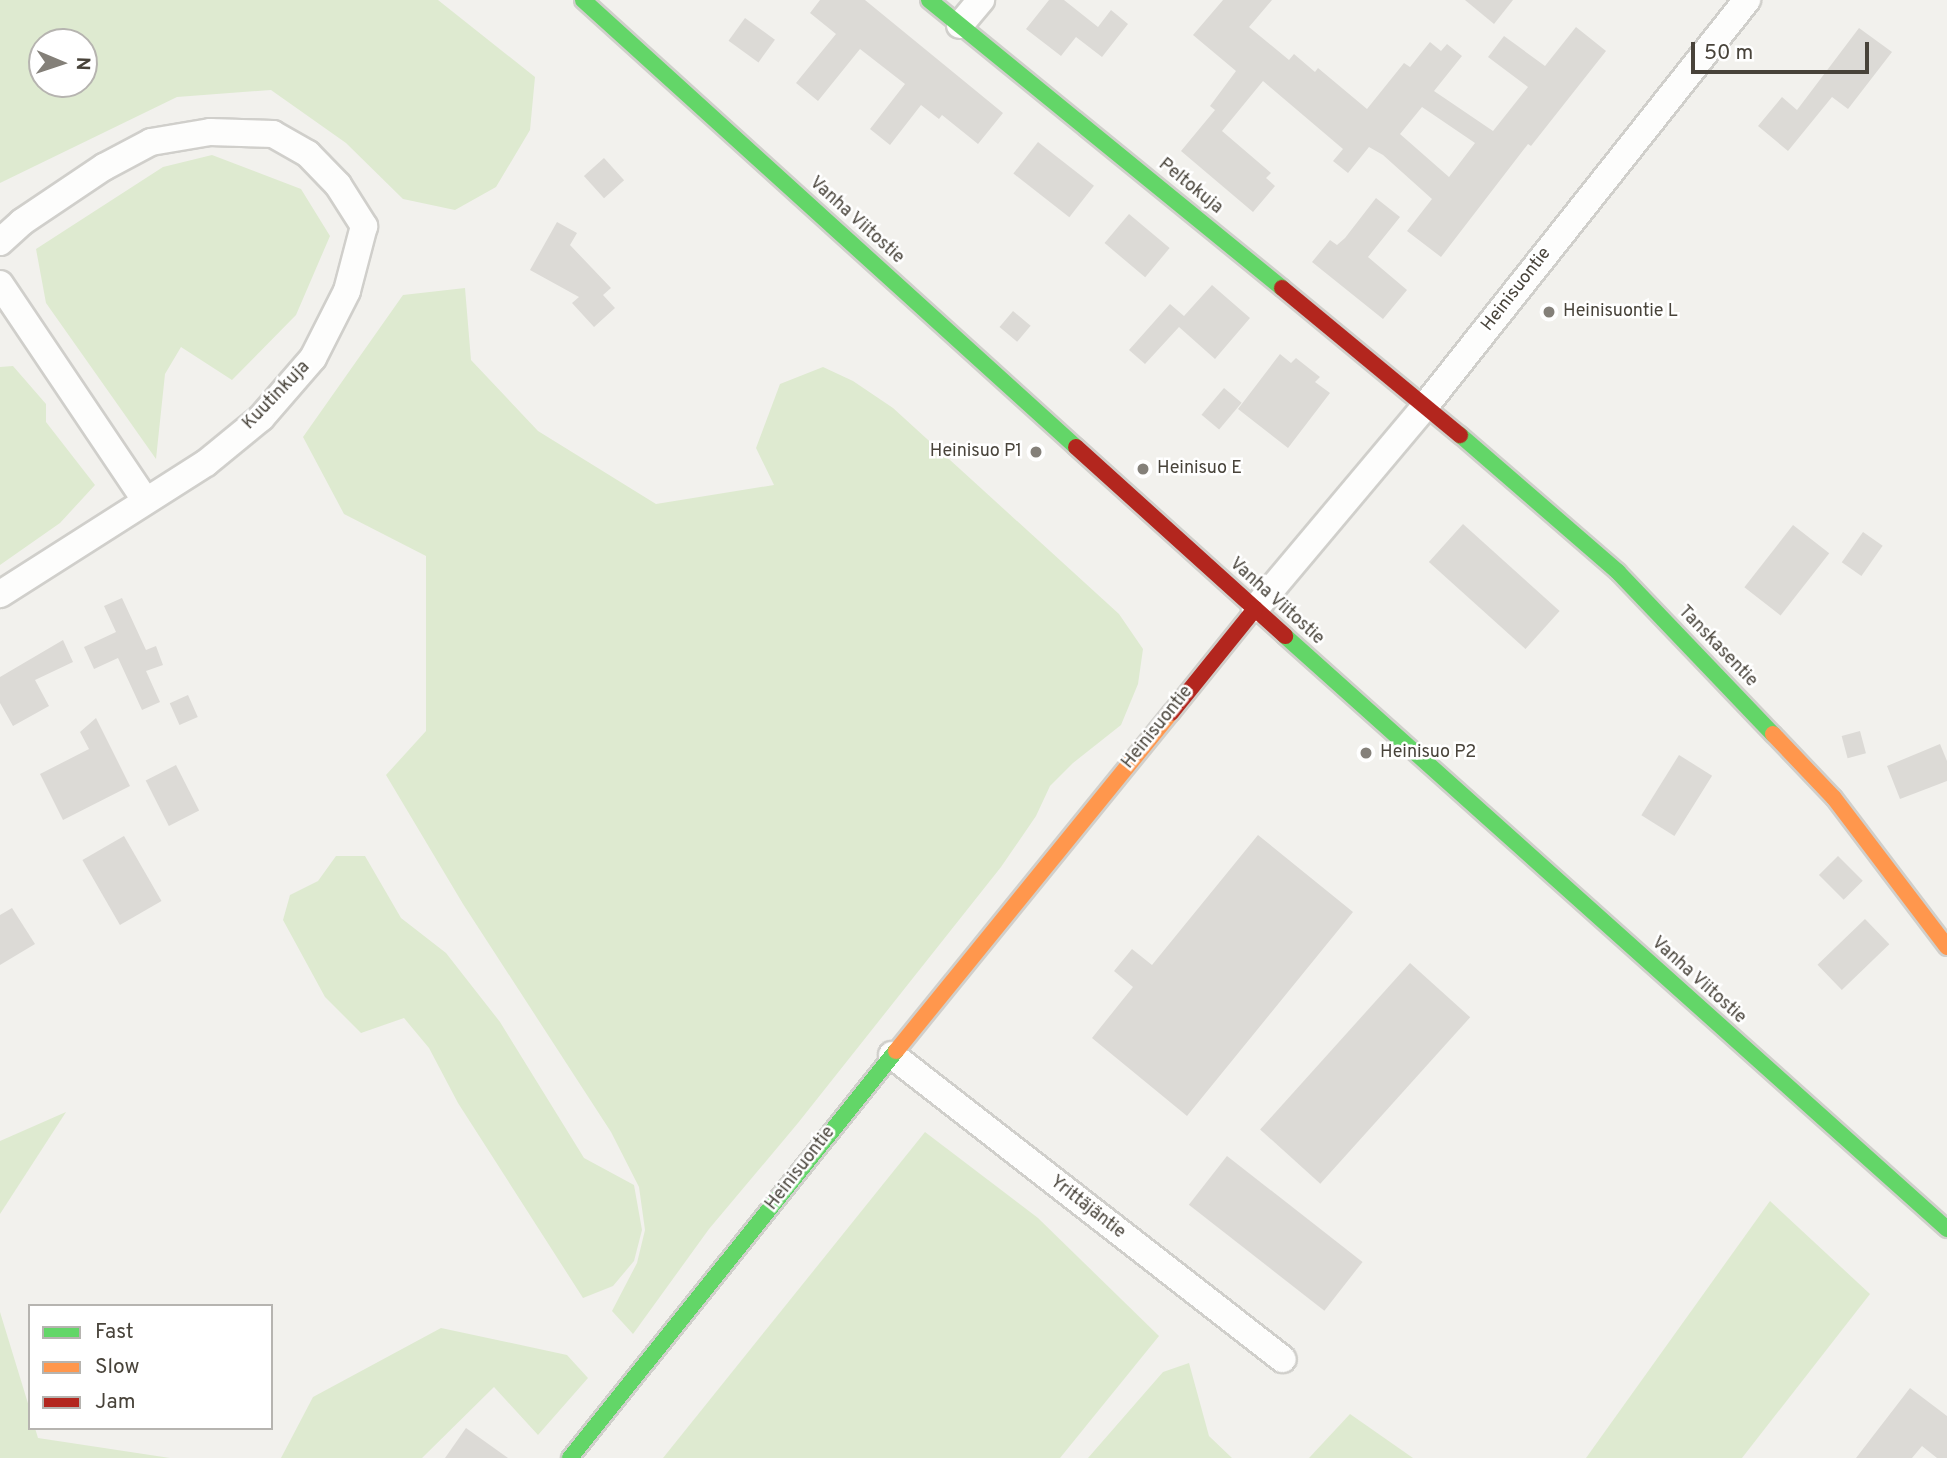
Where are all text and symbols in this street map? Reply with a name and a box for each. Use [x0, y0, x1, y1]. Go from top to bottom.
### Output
north arrow [28, 28, 98, 98]
scale bar [1695, 28, 1874, 72]
text: 50 m [1704, 40, 1753, 67]
text: N [70, 56, 94, 71]
street label: Peltokuja [1153, 155, 1227, 219]
street label: Vanha Viitostie [804, 173, 908, 269]
street label: Heinisuontie [1478, 244, 1556, 336]
place label: Heinisuontie L [1563, 301, 1678, 323]
marker: Heinisuontie L [1541, 304, 1557, 320]
street label: Kuutinkuja [239, 357, 315, 435]
place label: Heinisuo P1 [930, 441, 1022, 463]
marker: Heinisuo P1 [1028, 444, 1044, 460]
place label: Heinisuo E [1157, 458, 1242, 480]
marker: Heinisuo E [1135, 461, 1151, 477]
street label: Vanha Viitostie [1224, 554, 1328, 650]
street label: Tanskasentie [1673, 602, 1761, 692]
street label: Heinisuontie [1118, 682, 1198, 774]
place label: Heinisuo P2 [1380, 742, 1476, 764]
marker: Heinisuo P2 [1358, 745, 1374, 761]
street label: Vanha Viitostie [1646, 933, 1750, 1029]
street label: Heinisuontie [762, 1123, 840, 1215]
street label: Yrittäjäntie [1045, 1172, 1129, 1244]
legend [28, 1304, 273, 1430]
text: Fast [95, 1319, 134, 1346]
text: Slow [95, 1354, 140, 1381]
text: Jam [95, 1389, 136, 1416]

